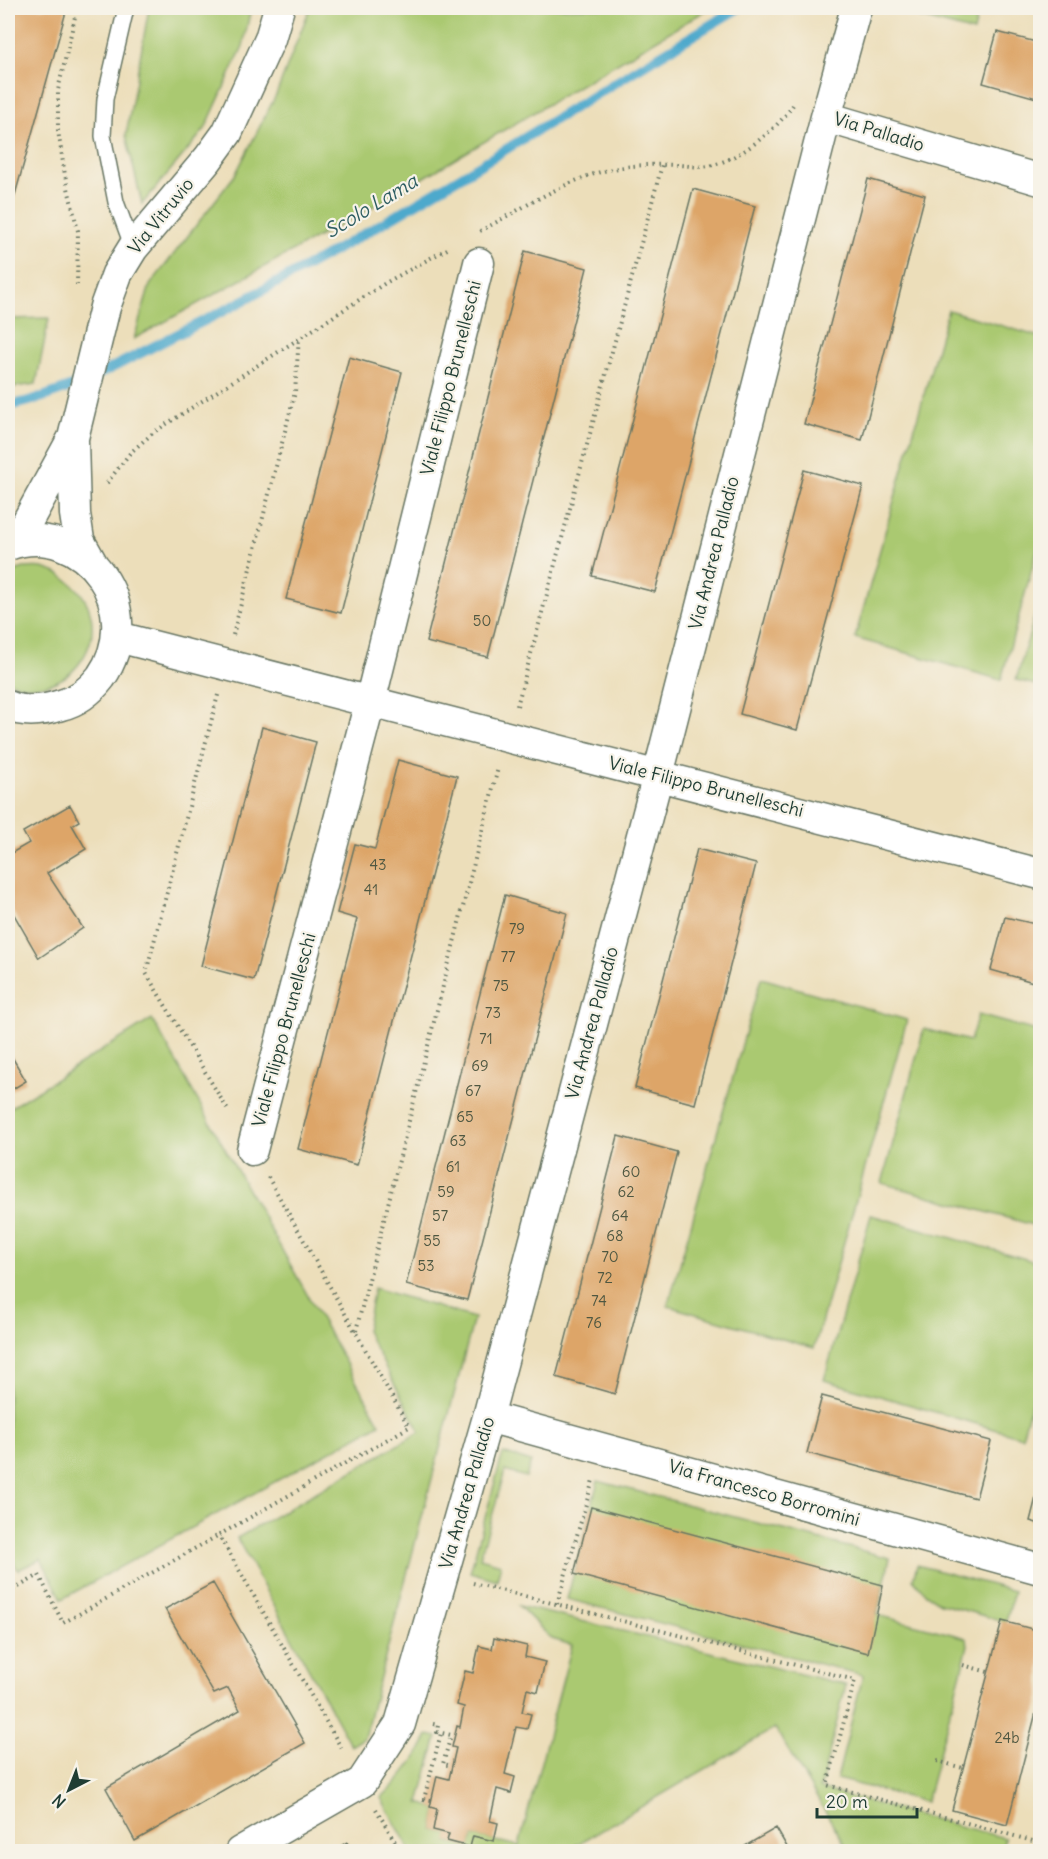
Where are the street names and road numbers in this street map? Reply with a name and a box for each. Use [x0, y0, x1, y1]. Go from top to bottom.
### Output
street label: Via Palladio [831, 107, 927, 156]
street label: Via Vitruvio [123, 173, 198, 259]
street label: Viale Filippo Brunelleschi [415, 278, 486, 478]
street label: Via Andrea Palladio [683, 474, 744, 632]
street label: Viale Filippo Brunelleschi [606, 751, 806, 822]
street label: Viale Filippo Brunelleschi [247, 930, 321, 1129]
street label: Via Andrea Palladio [560, 944, 623, 1102]
street label: Via Andrea Palladio [434, 1414, 499, 1572]
street label: Via Francesco Borromini [666, 1454, 863, 1531]

